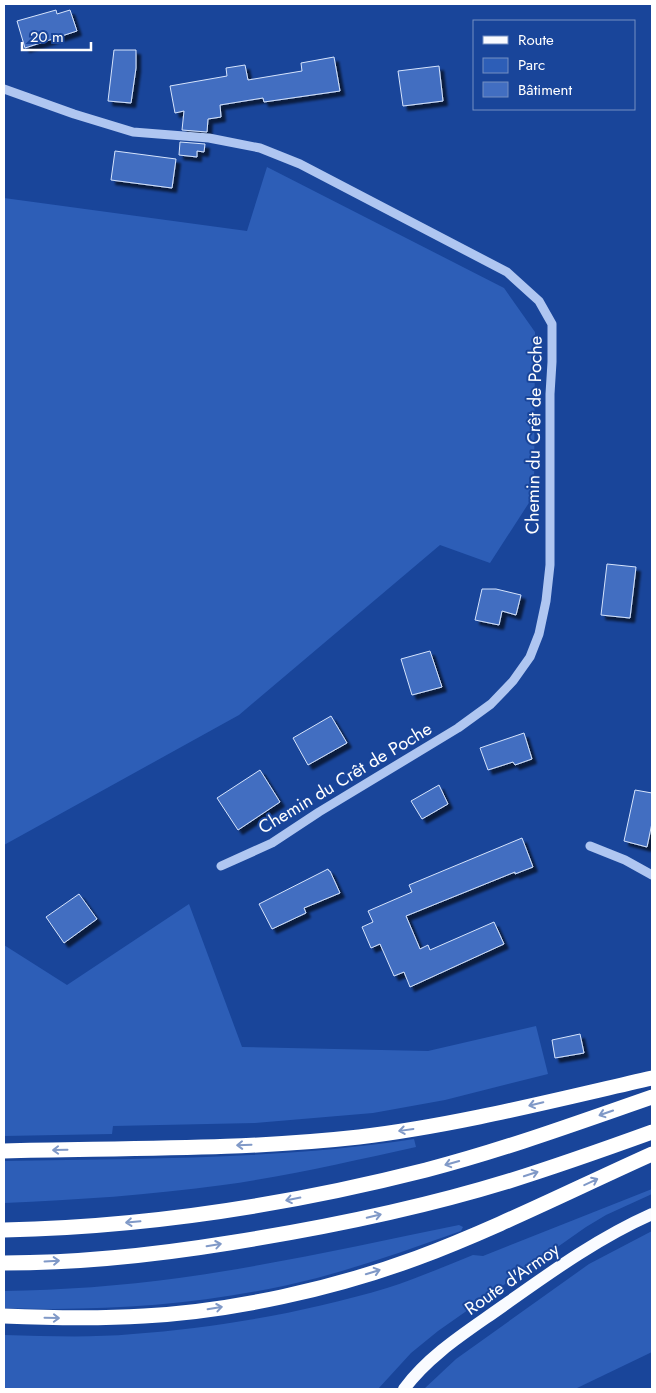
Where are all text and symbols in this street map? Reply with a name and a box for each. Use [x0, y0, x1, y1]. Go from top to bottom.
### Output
scale bar [22, 20, 91, 52]
legend [473, 20, 636, 110]
text: 20 m [30, 26, 64, 48]
text: Route [518, 29, 554, 51]
text: Parc [518, 54, 545, 76]
text: Bâtiment [518, 79, 572, 101]
street label: Chemin du Crêt de Poche [519, 336, 549, 534]
street label: Chemin du Crêt de Poche [253, 716, 437, 840]
one-way arrow [529, 1100, 545, 1109]
one-way arrow [599, 1109, 615, 1118]
one-way arrow [398, 1125, 414, 1135]
one-way arrow [236, 1140, 252, 1150]
one-way arrow [53, 1145, 69, 1154]
one-way arrow [444, 1158, 460, 1168]
one-way arrow [522, 1168, 538, 1178]
one-way arrow [584, 1176, 599, 1186]
one-way arrow [286, 1194, 302, 1204]
one-way arrow [365, 1211, 381, 1220]
one-way arrow [125, 1217, 141, 1227]
street label: Route d'Armoy [459, 1237, 565, 1321]
one-way arrow [206, 1240, 222, 1250]
one-way arrow [44, 1257, 60, 1266]
one-way arrow [364, 1267, 380, 1277]
one-way arrow [206, 1303, 222, 1313]
one-way arrow [44, 1313, 60, 1323]

